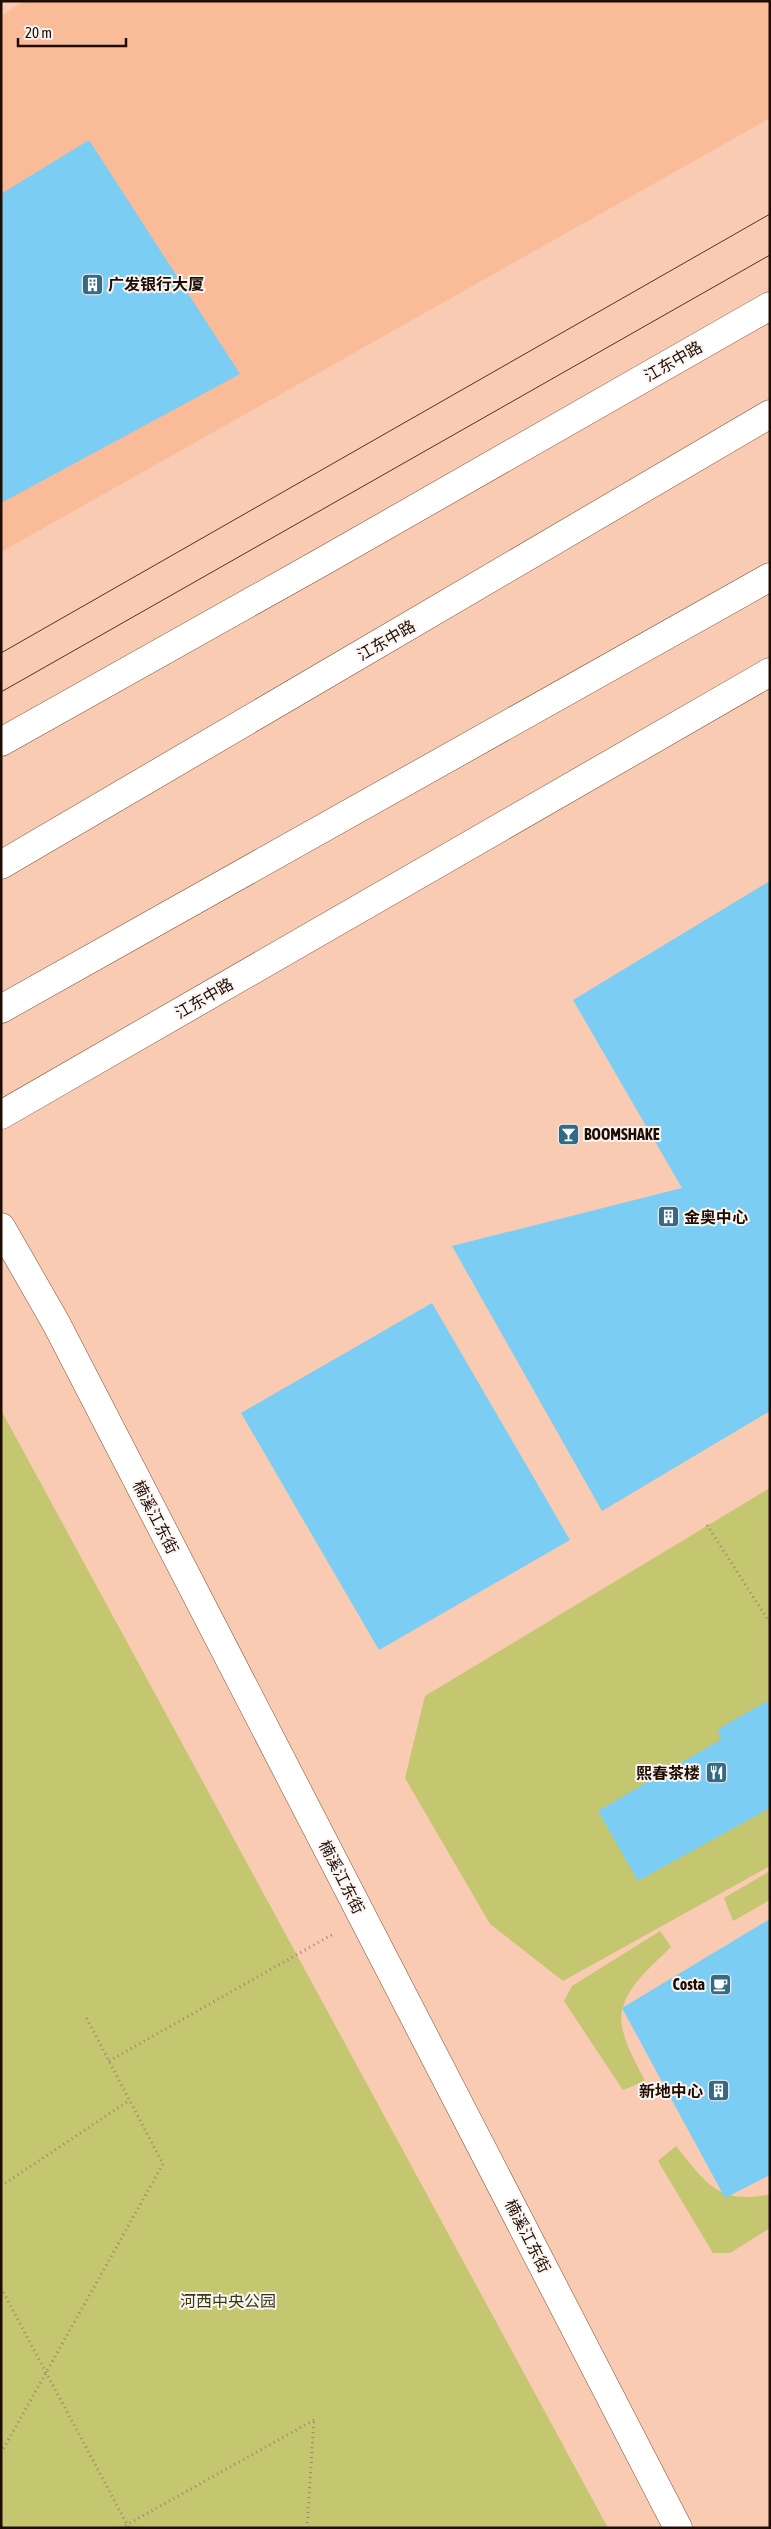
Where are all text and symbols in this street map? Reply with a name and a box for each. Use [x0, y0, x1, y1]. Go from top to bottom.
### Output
scale bar [18, 15, 125, 47]
text: 20 m [25, 24, 52, 41]
building icon: 广发银行大厦 [80, 272, 104, 296]
place label: 广发银行大厦 [108, 275, 204, 293]
street label: 江东中路 [641, 337, 705, 385]
street label: 江东中路 [354, 616, 418, 664]
street label: 江东中路 [172, 974, 236, 1022]
bar icon: BOOMSHAKE [556, 1122, 580, 1146]
place label: BOOMSHAKE [584, 1125, 660, 1143]
building icon: 金奥中心 [656, 1205, 680, 1229]
place label: 金奥中心 [684, 1208, 748, 1226]
street label: 楠溪江东街 [130, 1477, 182, 1557]
restaurant icon: 熙春茶楼 [704, 1761, 728, 1785]
place label: 熙春茶楼 [636, 1764, 700, 1782]
street label: 楠溪江东街 [316, 1837, 368, 1917]
cafe icon: Costa [709, 1972, 733, 1996]
place label: Costa [673, 1975, 705, 1993]
building icon: 新地中心 [707, 2079, 731, 2103]
place label: 新地中心 [639, 2082, 703, 2100]
street label: 楠溪江东街 [502, 2196, 554, 2276]
park label: 河西中央公园 [180, 2292, 276, 2310]

